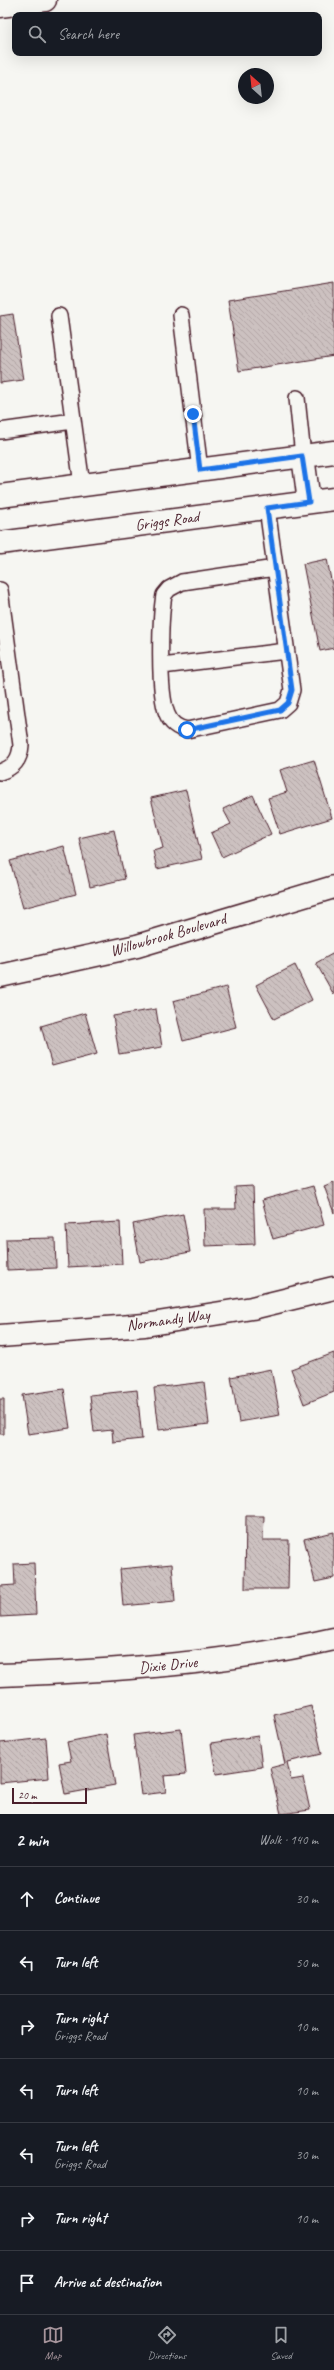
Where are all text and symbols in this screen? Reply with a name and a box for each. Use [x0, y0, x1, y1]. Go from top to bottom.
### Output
search box [12, 12, 322, 56]
icon: search [26, 23, 48, 45]
text: Search here [58, 25, 119, 44]
north arrow [238, 68, 274, 104]
route end [184, 405, 202, 423]
street label: Griggs Road [134, 506, 203, 535]
route start [178, 721, 196, 739]
street label: Willowbrook Boulevard [108, 908, 231, 961]
street label: Normandy Way [125, 1304, 212, 1336]
street label: Dixie Drive [138, 1652, 200, 1678]
scale bar [12, 1786, 87, 1805]
text: 20 m [18, 1788, 37, 1802]
text: 2 min [16, 1830, 49, 1851]
text: Walk · 140 m [259, 1832, 318, 1848]
icon: ahead [16, 1888, 38, 1910]
text: Continue [54, 1889, 99, 1908]
text: 30 m [296, 1891, 318, 1907]
icon: left [16, 1952, 38, 1974]
text: Turn left [54, 1953, 97, 1972]
text: 50 m [296, 1955, 318, 1971]
text: Turn right [54, 2009, 107, 2028]
icon: right [16, 2016, 38, 2038]
text: 10 m [296, 2019, 318, 2035]
text: Griggs Road [54, 2028, 106, 2044]
icon: left [16, 2080, 38, 2102]
text: Turn left [54, 2081, 97, 2100]
text: 10 m [296, 2083, 318, 2099]
text: Turn left [54, 2137, 97, 2156]
icon: left [16, 2144, 38, 2166]
text: 30 m [296, 2147, 318, 2163]
text: Griggs Road [54, 2156, 106, 2172]
icon: right [16, 2208, 38, 2230]
text: Turn right [54, 2209, 107, 2228]
text: 10 m [296, 2211, 318, 2227]
icon: arrive [16, 2272, 38, 2294]
text: Arrive at destination [54, 2273, 161, 2292]
tab: Map [42, 2324, 64, 2362]
tab: Directions [148, 2324, 186, 2362]
tab: Saved [270, 2324, 292, 2362]

